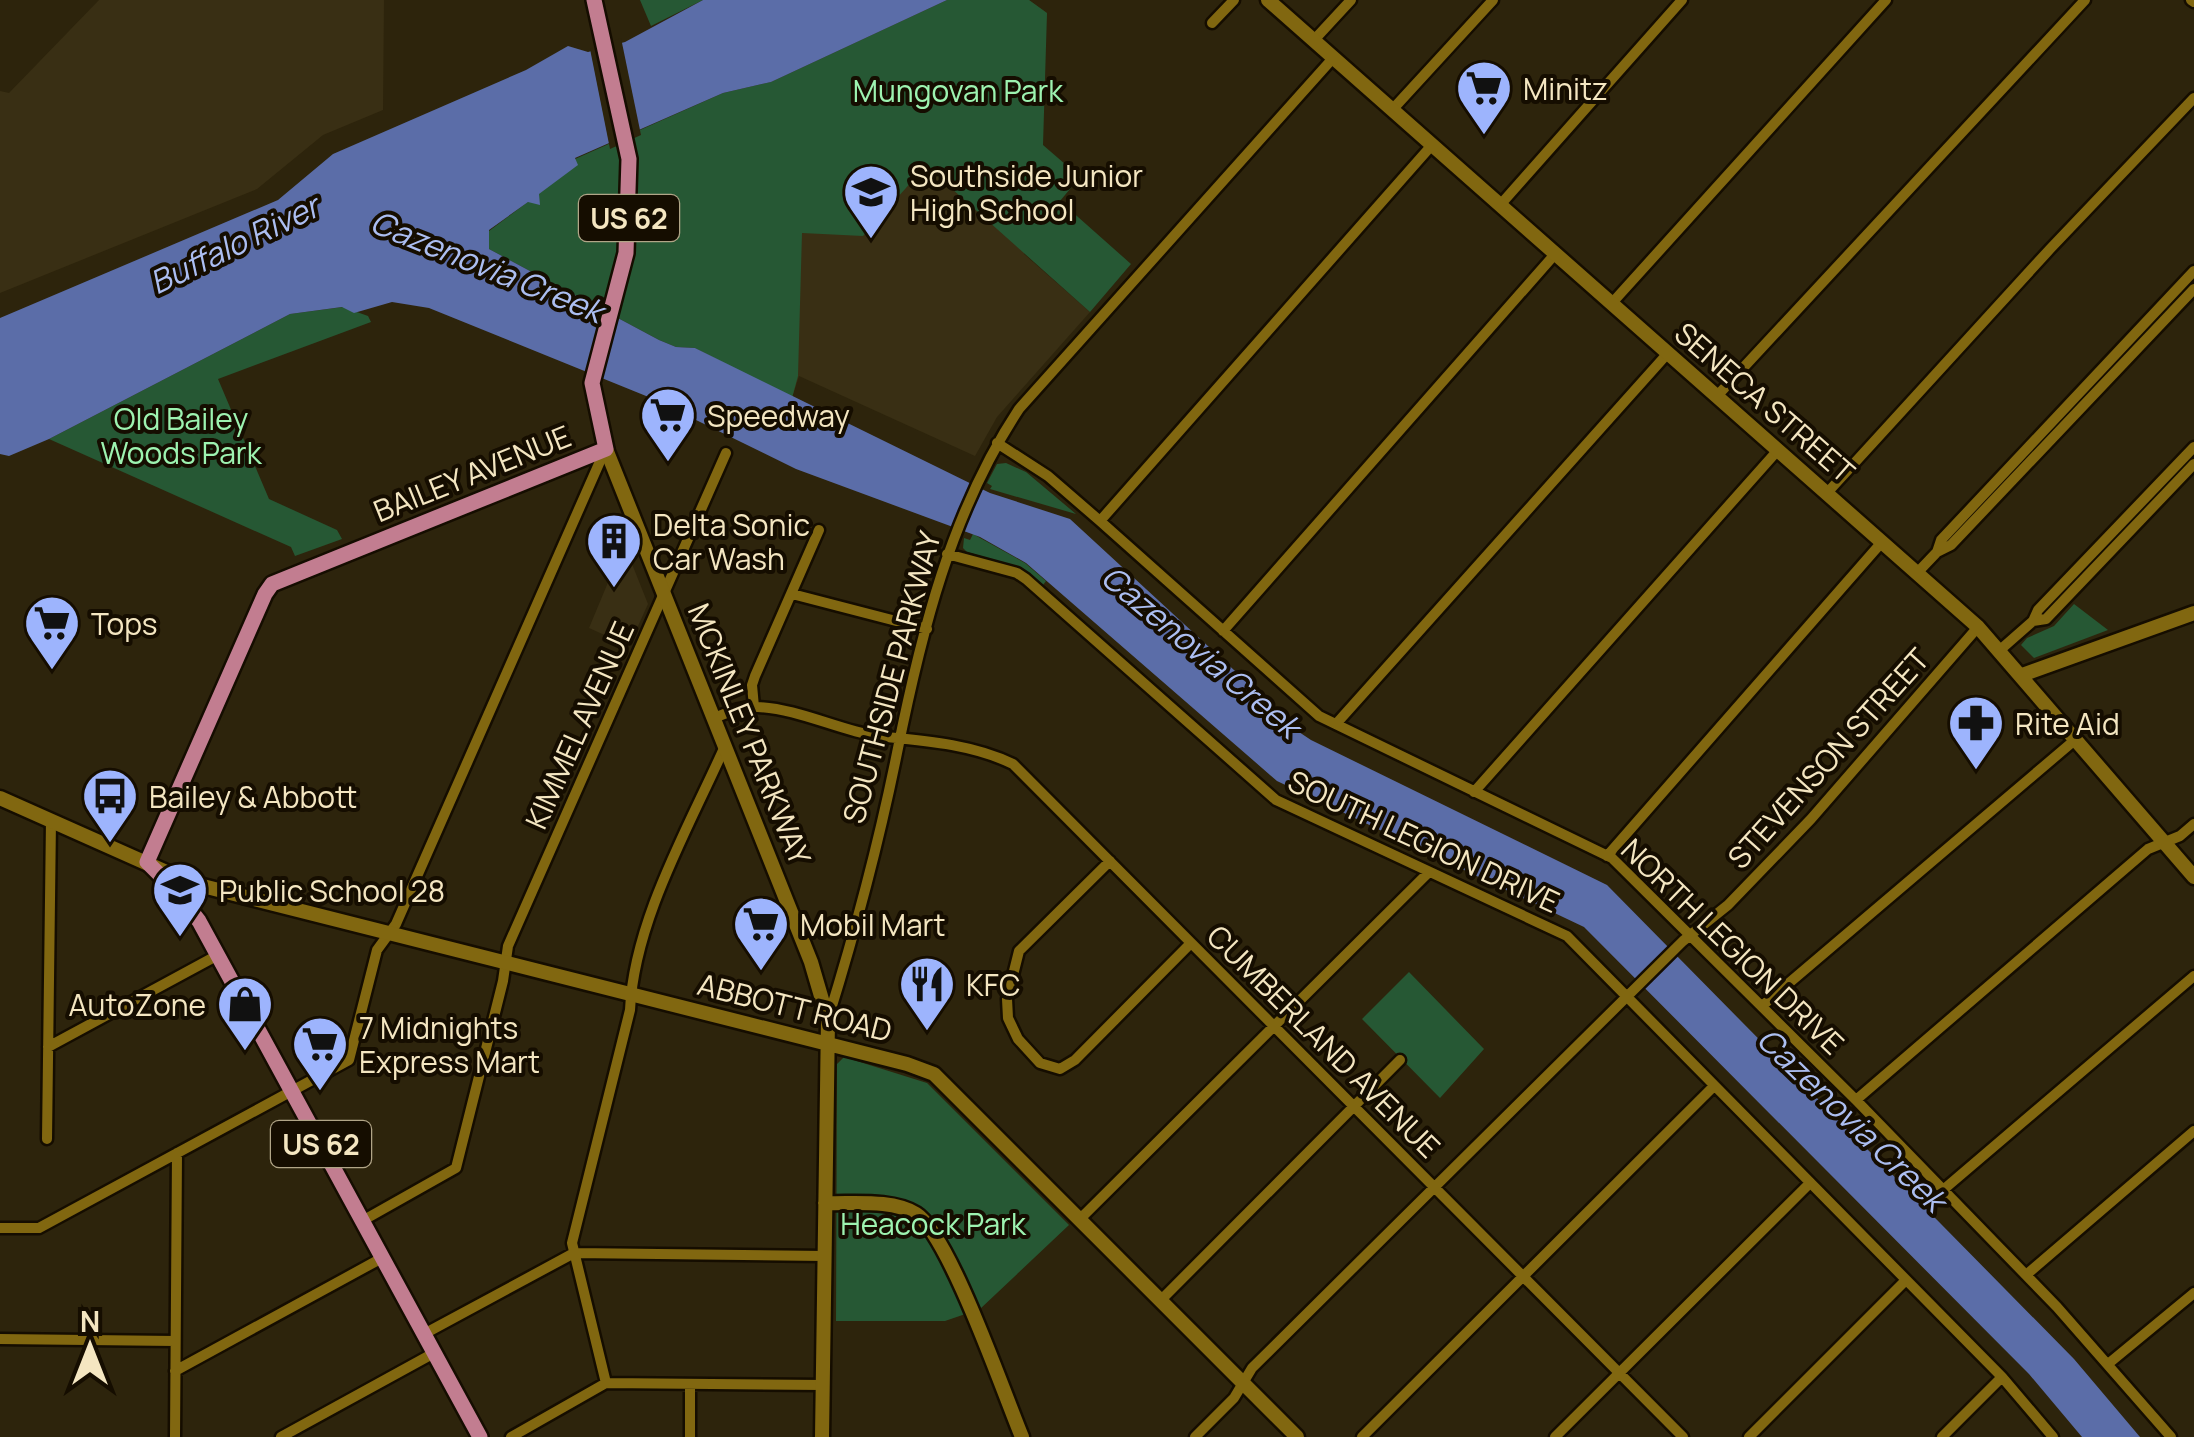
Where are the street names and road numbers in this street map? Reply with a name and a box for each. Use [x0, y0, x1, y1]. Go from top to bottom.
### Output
road number: US 62 [579, 195, 679, 241]
street label: SENECA STREET [1666, 312, 1864, 492]
street label: BAILEY AVENUE [367, 415, 577, 531]
street label: SOUTHSIDE PARKWAY [832, 526, 950, 828]
street label: MCKINLEY PARKWAY [679, 597, 821, 871]
street label: KIMMEL AVENUE [515, 615, 643, 835]
street label: STEVENSON STREET [1718, 639, 1938, 877]
street label: SOUTH LEGION DRIVE [1282, 760, 1566, 922]
street label: NORTH LEGION DRIVE [1613, 829, 1853, 1063]
street label: CUMBERLAND AVENUE [1199, 916, 1449, 1166]
street label: ABBOTT ROAD [694, 963, 896, 1051]
road number: US 62 [271, 1121, 371, 1167]

